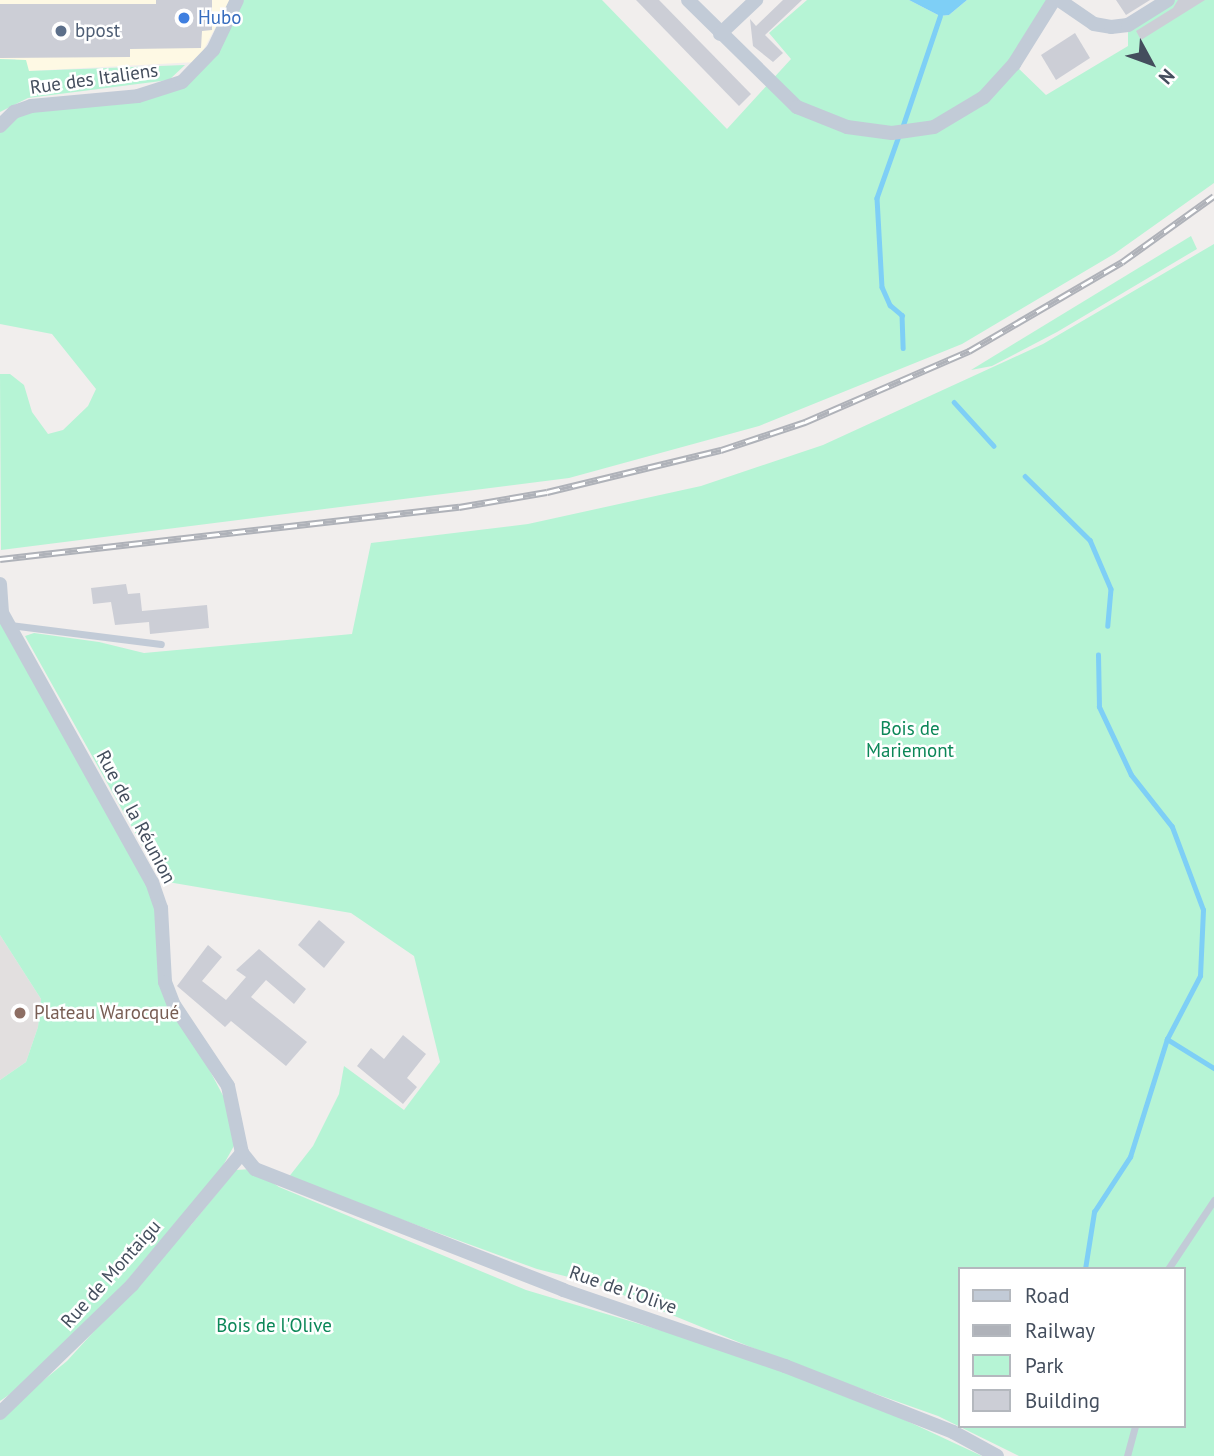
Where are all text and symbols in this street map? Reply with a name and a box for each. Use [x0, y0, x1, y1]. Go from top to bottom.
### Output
place label: Hubo [198, 7, 241, 29]
marker: Hubo [176, 10, 192, 26]
place label: bpost [75, 20, 120, 42]
marker: bpost [53, 23, 69, 39]
north arrow [1116, 28, 1186, 98]
street label: Rue des Italiens [28, 59, 160, 99]
text: N [1154, 64, 1180, 89]
park label: Bois de Mariemont [866, 718, 954, 762]
street label: Rue de la Réunion [91, 747, 181, 887]
place label: Plateau Warocqué [34, 1002, 179, 1024]
marker: Plateau Warocqué [12, 1005, 28, 1021]
street label: Rue de Montaigu [56, 1215, 166, 1333]
street label: Rue de l'Olive [566, 1261, 680, 1319]
legend [958, 1267, 1186, 1428]
text: Road [1025, 1282, 1069, 1309]
park label: Bois de l'Olive [216, 1315, 332, 1337]
text: Railway [1025, 1317, 1095, 1344]
text: Park [1025, 1352, 1064, 1379]
text: Building [1025, 1387, 1100, 1414]

